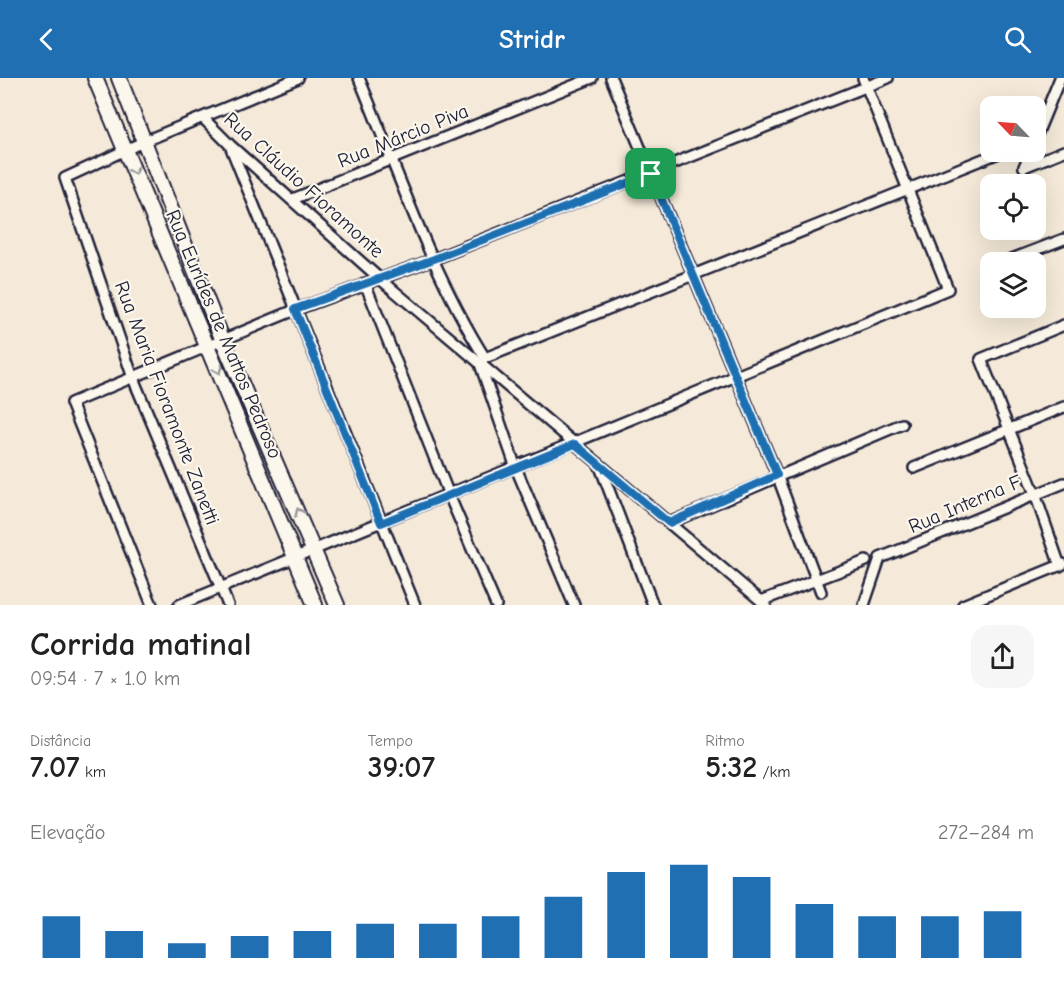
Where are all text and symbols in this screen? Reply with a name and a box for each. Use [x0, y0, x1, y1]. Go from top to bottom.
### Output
icon: back [30, 23, 63, 56]
icon: search [1001, 23, 1034, 56]
text: Stridr [499, 24, 565, 55]
north arrow [980, 96, 1046, 162]
map controls [980, 96, 1046, 318]
street label: Rua Márcio Piva [334, 99, 472, 173]
street label: Rua Cláudio Fioramonte [220, 107, 388, 263]
pin [625, 148, 676, 199]
icon: arrive [634, 157, 667, 190]
one-way arrow [127, 164, 139, 175]
button: locate [980, 174, 1046, 240]
street label: Rua Eurídes de Mattos Pedroso [161, 206, 287, 462]
button: layers [980, 252, 1046, 318]
street label: Rua Maria Fioramonte Zanetti [110, 278, 224, 528]
one-way arrow [211, 363, 223, 374]
street label: Rua Interna F [905, 470, 1025, 538]
one-way arrow [294, 508, 306, 519]
text: Corrida matinal [30, 625, 252, 663]
button: share [971, 625, 1034, 688]
text: 09:54 · 7 × 1.0 km [30, 667, 180, 690]
text: Distância [30, 732, 91, 750]
text: Tempo [368, 732, 413, 750]
text: Ritmo [705, 732, 745, 750]
text: 7.07 [30, 750, 80, 785]
text: 39:07 [368, 750, 435, 785]
text: 5:32 [705, 750, 757, 785]
text: km [80, 763, 106, 781]
text: /km [757, 763, 791, 781]
text: Elevação [30, 821, 105, 844]
text: 272–284 m [938, 821, 1034, 844]

